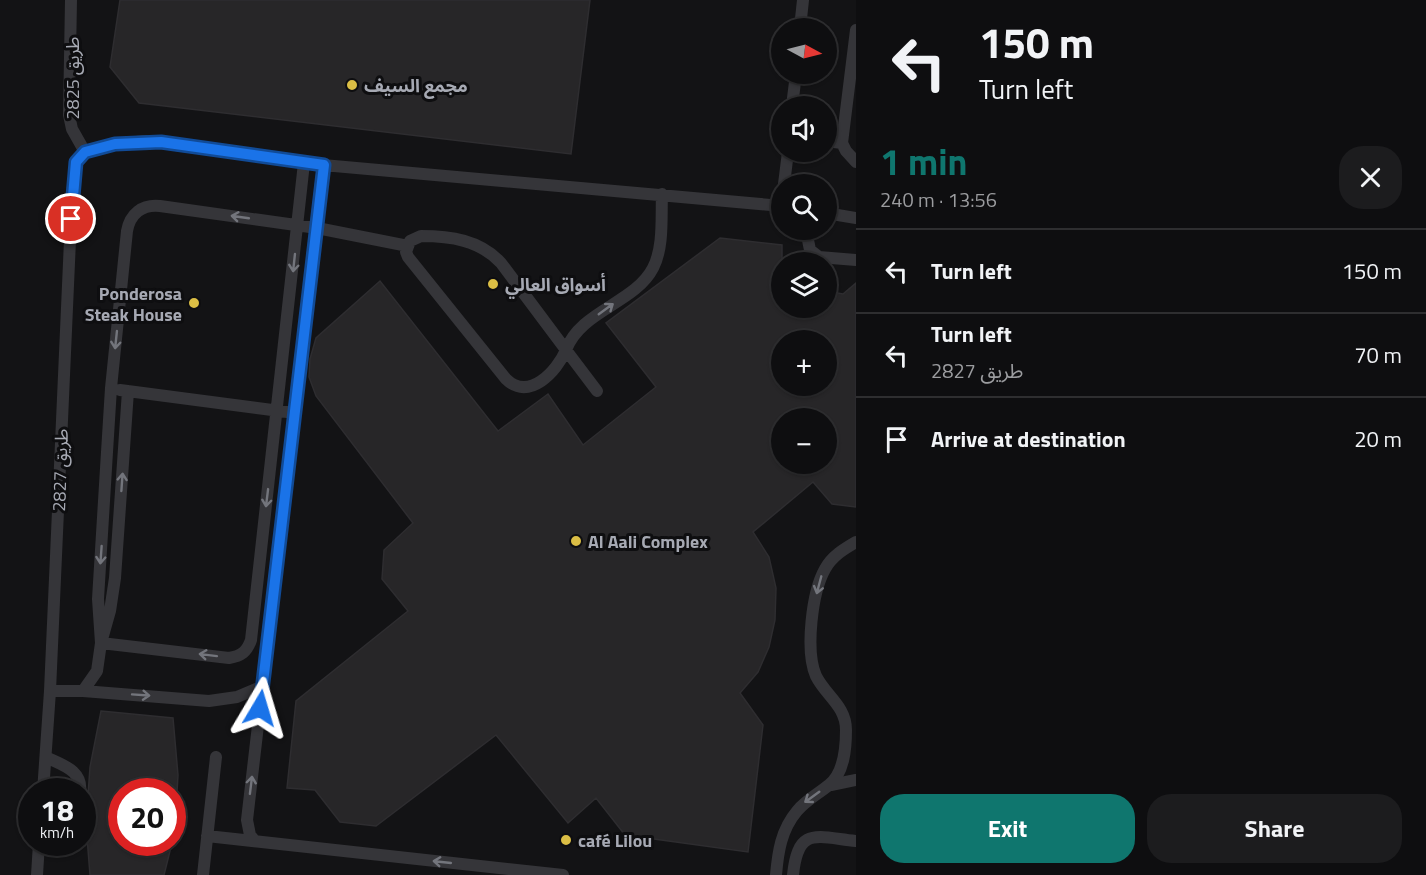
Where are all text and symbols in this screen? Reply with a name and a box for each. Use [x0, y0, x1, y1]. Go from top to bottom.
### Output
text: 150 m [979, 10, 1094, 74]
north arrow [771, 18, 837, 84]
map controls [771, 18, 837, 474]
icon: left [880, 24, 958, 102]
street label: طريق 2825 [59, 37, 86, 120]
text: Turn left [979, 68, 1073, 109]
place label: مجمع السيف [364, 72, 468, 99]
marker: مجمع السيف [345, 78, 359, 92]
button: sound [771, 96, 837, 162]
text: 1 min [880, 134, 967, 189]
button: close [1339, 146, 1402, 209]
button: search [771, 174, 837, 240]
text: 240 m · 13:56 [880, 184, 997, 215]
pin [45, 193, 96, 244]
icon: arrive [54, 202, 87, 235]
one-way arrow [231, 212, 250, 223]
one-way arrow [288, 252, 299, 272]
button: layers [771, 252, 837, 318]
text: Turn left [931, 254, 1012, 288]
text: 150 m [1342, 254, 1402, 288]
icon: left [880, 255, 913, 288]
place label: أسواق العالي [505, 271, 606, 299]
marker: أسواق العالي [486, 277, 500, 291]
place label: Ponderosa Steak House [85, 280, 182, 328]
marker: Ponderosa Steak House [187, 296, 201, 310]
one-way arrow [598, 303, 614, 315]
text: Turn left [931, 317, 1012, 351]
one-way arrow [110, 329, 121, 349]
button: + [771, 330, 837, 396]
text: 70 m [1354, 338, 1402, 372]
icon: left [880, 339, 913, 372]
text: طريق 2827 [931, 355, 1023, 386]
button: − [771, 408, 837, 474]
text: Arrive at destination [931, 422, 1126, 456]
text: 20 m [1354, 422, 1402, 456]
icon: arrive [880, 423, 913, 456]
street label: طريق 2827 [45, 428, 75, 512]
one-way arrow [116, 472, 127, 492]
one-way arrow [261, 488, 272, 507]
place label: Al Aali Complex [588, 528, 708, 555]
marker: Al Aali Complex [569, 534, 583, 548]
one-way arrow [96, 545, 107, 565]
one-way arrow [813, 575, 825, 594]
one-way arrow [199, 650, 218, 661]
position arrow [228, 676, 292, 740]
one-way arrow [131, 690, 151, 701]
one-way arrow [246, 776, 257, 796]
speed limit sign: 20 [108, 778, 186, 856]
text: 18 [40, 787, 74, 833]
one-way arrow [805, 791, 821, 803]
button: Exit [880, 794, 1135, 863]
button: Share [1147, 794, 1402, 863]
text: km/h [40, 821, 74, 844]
place label: café Lilou [578, 827, 652, 854]
marker: café Lilou [559, 833, 573, 847]
one-way arrow [433, 856, 453, 867]

